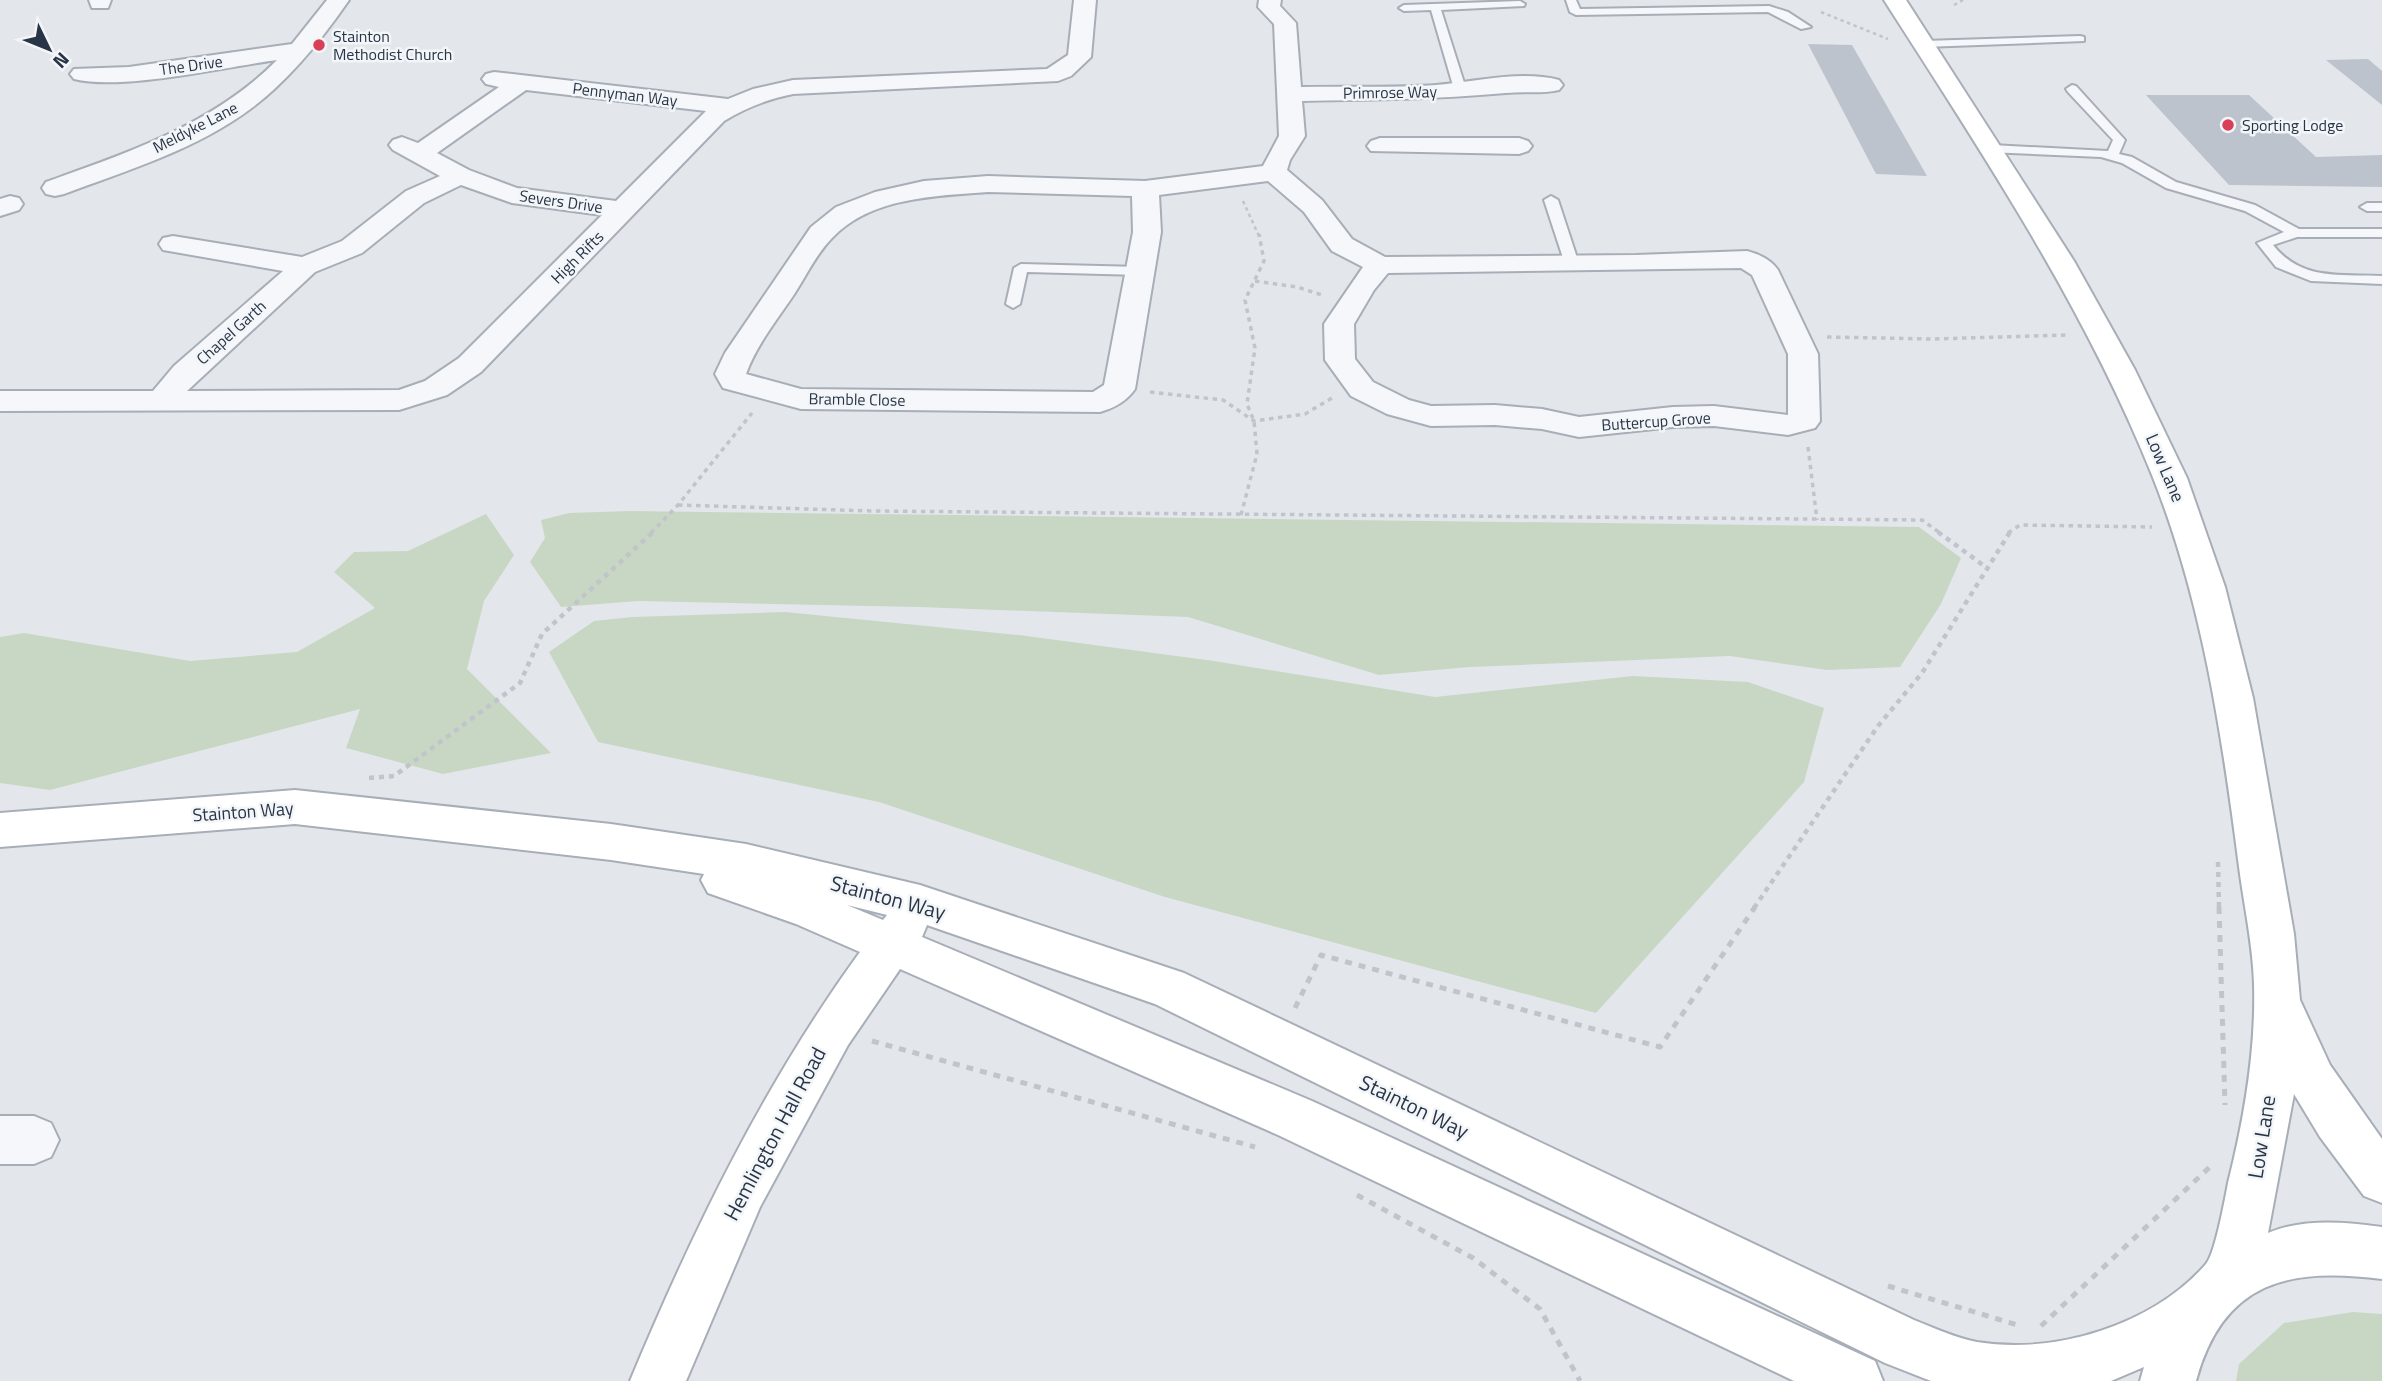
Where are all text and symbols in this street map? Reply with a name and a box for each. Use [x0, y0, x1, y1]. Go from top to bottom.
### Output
north arrow [14, 14, 84, 84]
place label: Stainton Methodist Church [333, 24, 452, 66]
marker: Stainton Methodist Church [311, 37, 327, 53]
text: N [47, 46, 77, 76]
street label: The Drive [158, 49, 224, 81]
street label: Pennyman Way [571, 76, 679, 112]
street label: Primrose Way [1343, 79, 1438, 105]
street label: Meldyke Lane [148, 95, 242, 159]
place label: Sporting Lodge [2242, 113, 2343, 137]
marker: Sporting Lodge [2220, 117, 2236, 133]
street label: Severs Drive [518, 183, 604, 219]
street label: High Rifts [545, 225, 609, 289]
street label: Chapel Garth [191, 294, 271, 370]
street label: Bramble Close [808, 386, 906, 412]
street label: Buttercup Grove [1600, 405, 1712, 437]
street label: Low Lane [2139, 429, 2192, 506]
street label: Stainton Way [192, 794, 295, 828]
street label: Stainton Way [827, 866, 949, 928]
street label: Hemlington Hall Road [715, 1041, 833, 1226]
street label: Stainton Way [1354, 1066, 1475, 1146]
street label: Low Lane [2239, 1093, 2283, 1181]

